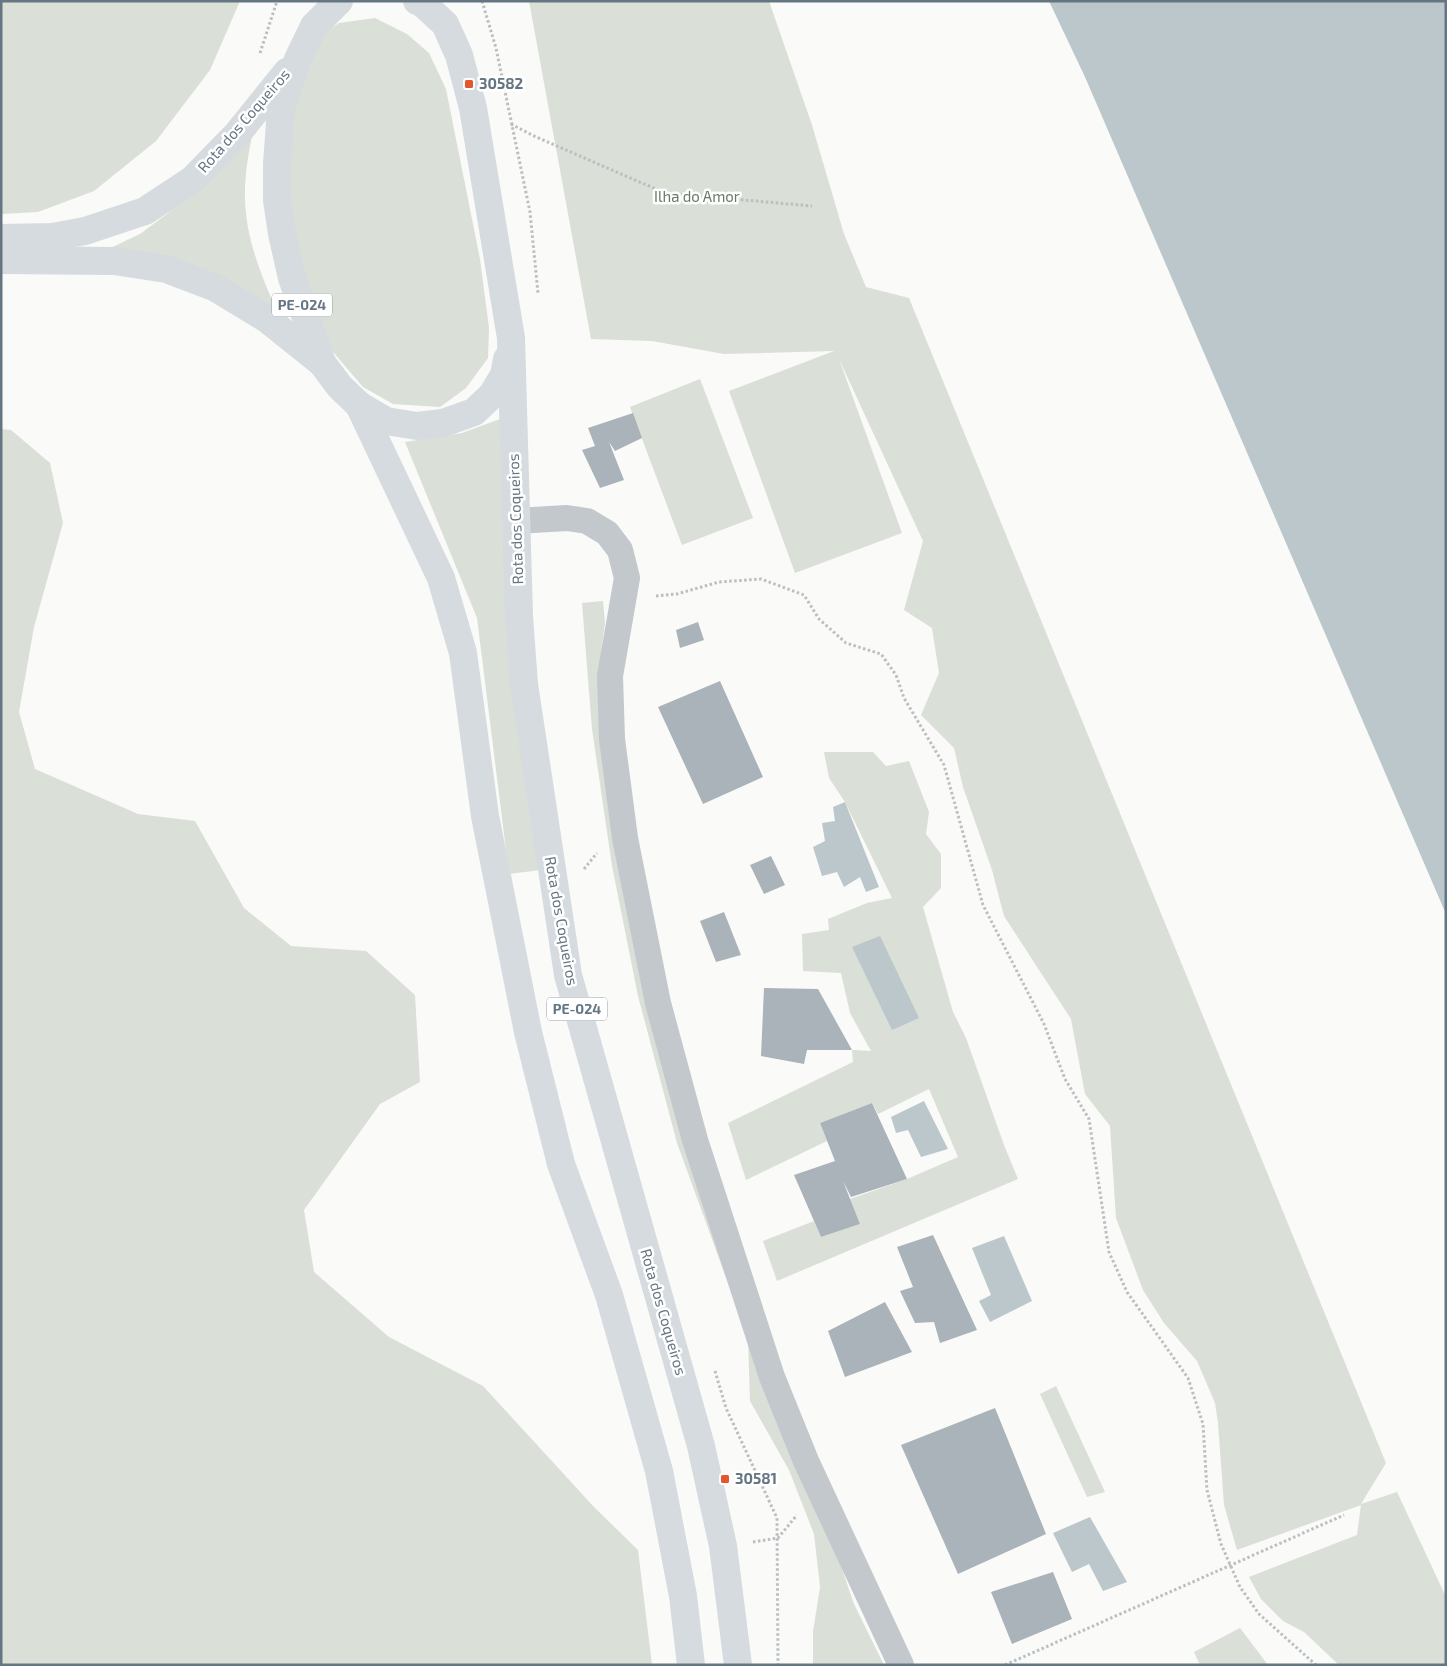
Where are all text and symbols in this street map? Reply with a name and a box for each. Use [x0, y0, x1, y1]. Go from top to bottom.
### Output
street label: Rota dos Coqueiros [193, 65, 293, 176]
place label: 30582 [479, 74, 524, 92]
marker: 30582 [463, 78, 475, 90]
park label: Ilha do Amor [654, 187, 740, 205]
road number: PE-024 [272, 294, 332, 316]
street label: Rota dos Coqueiros [504, 453, 526, 585]
street label: Rota dos Coqueiros [542, 855, 582, 987]
road number: PE-024 [547, 998, 607, 1021]
street label: Rota dos Coqueiros [637, 1246, 691, 1377]
place label: 30581 [735, 1469, 777, 1487]
marker: 30581 [719, 1473, 731, 1485]

